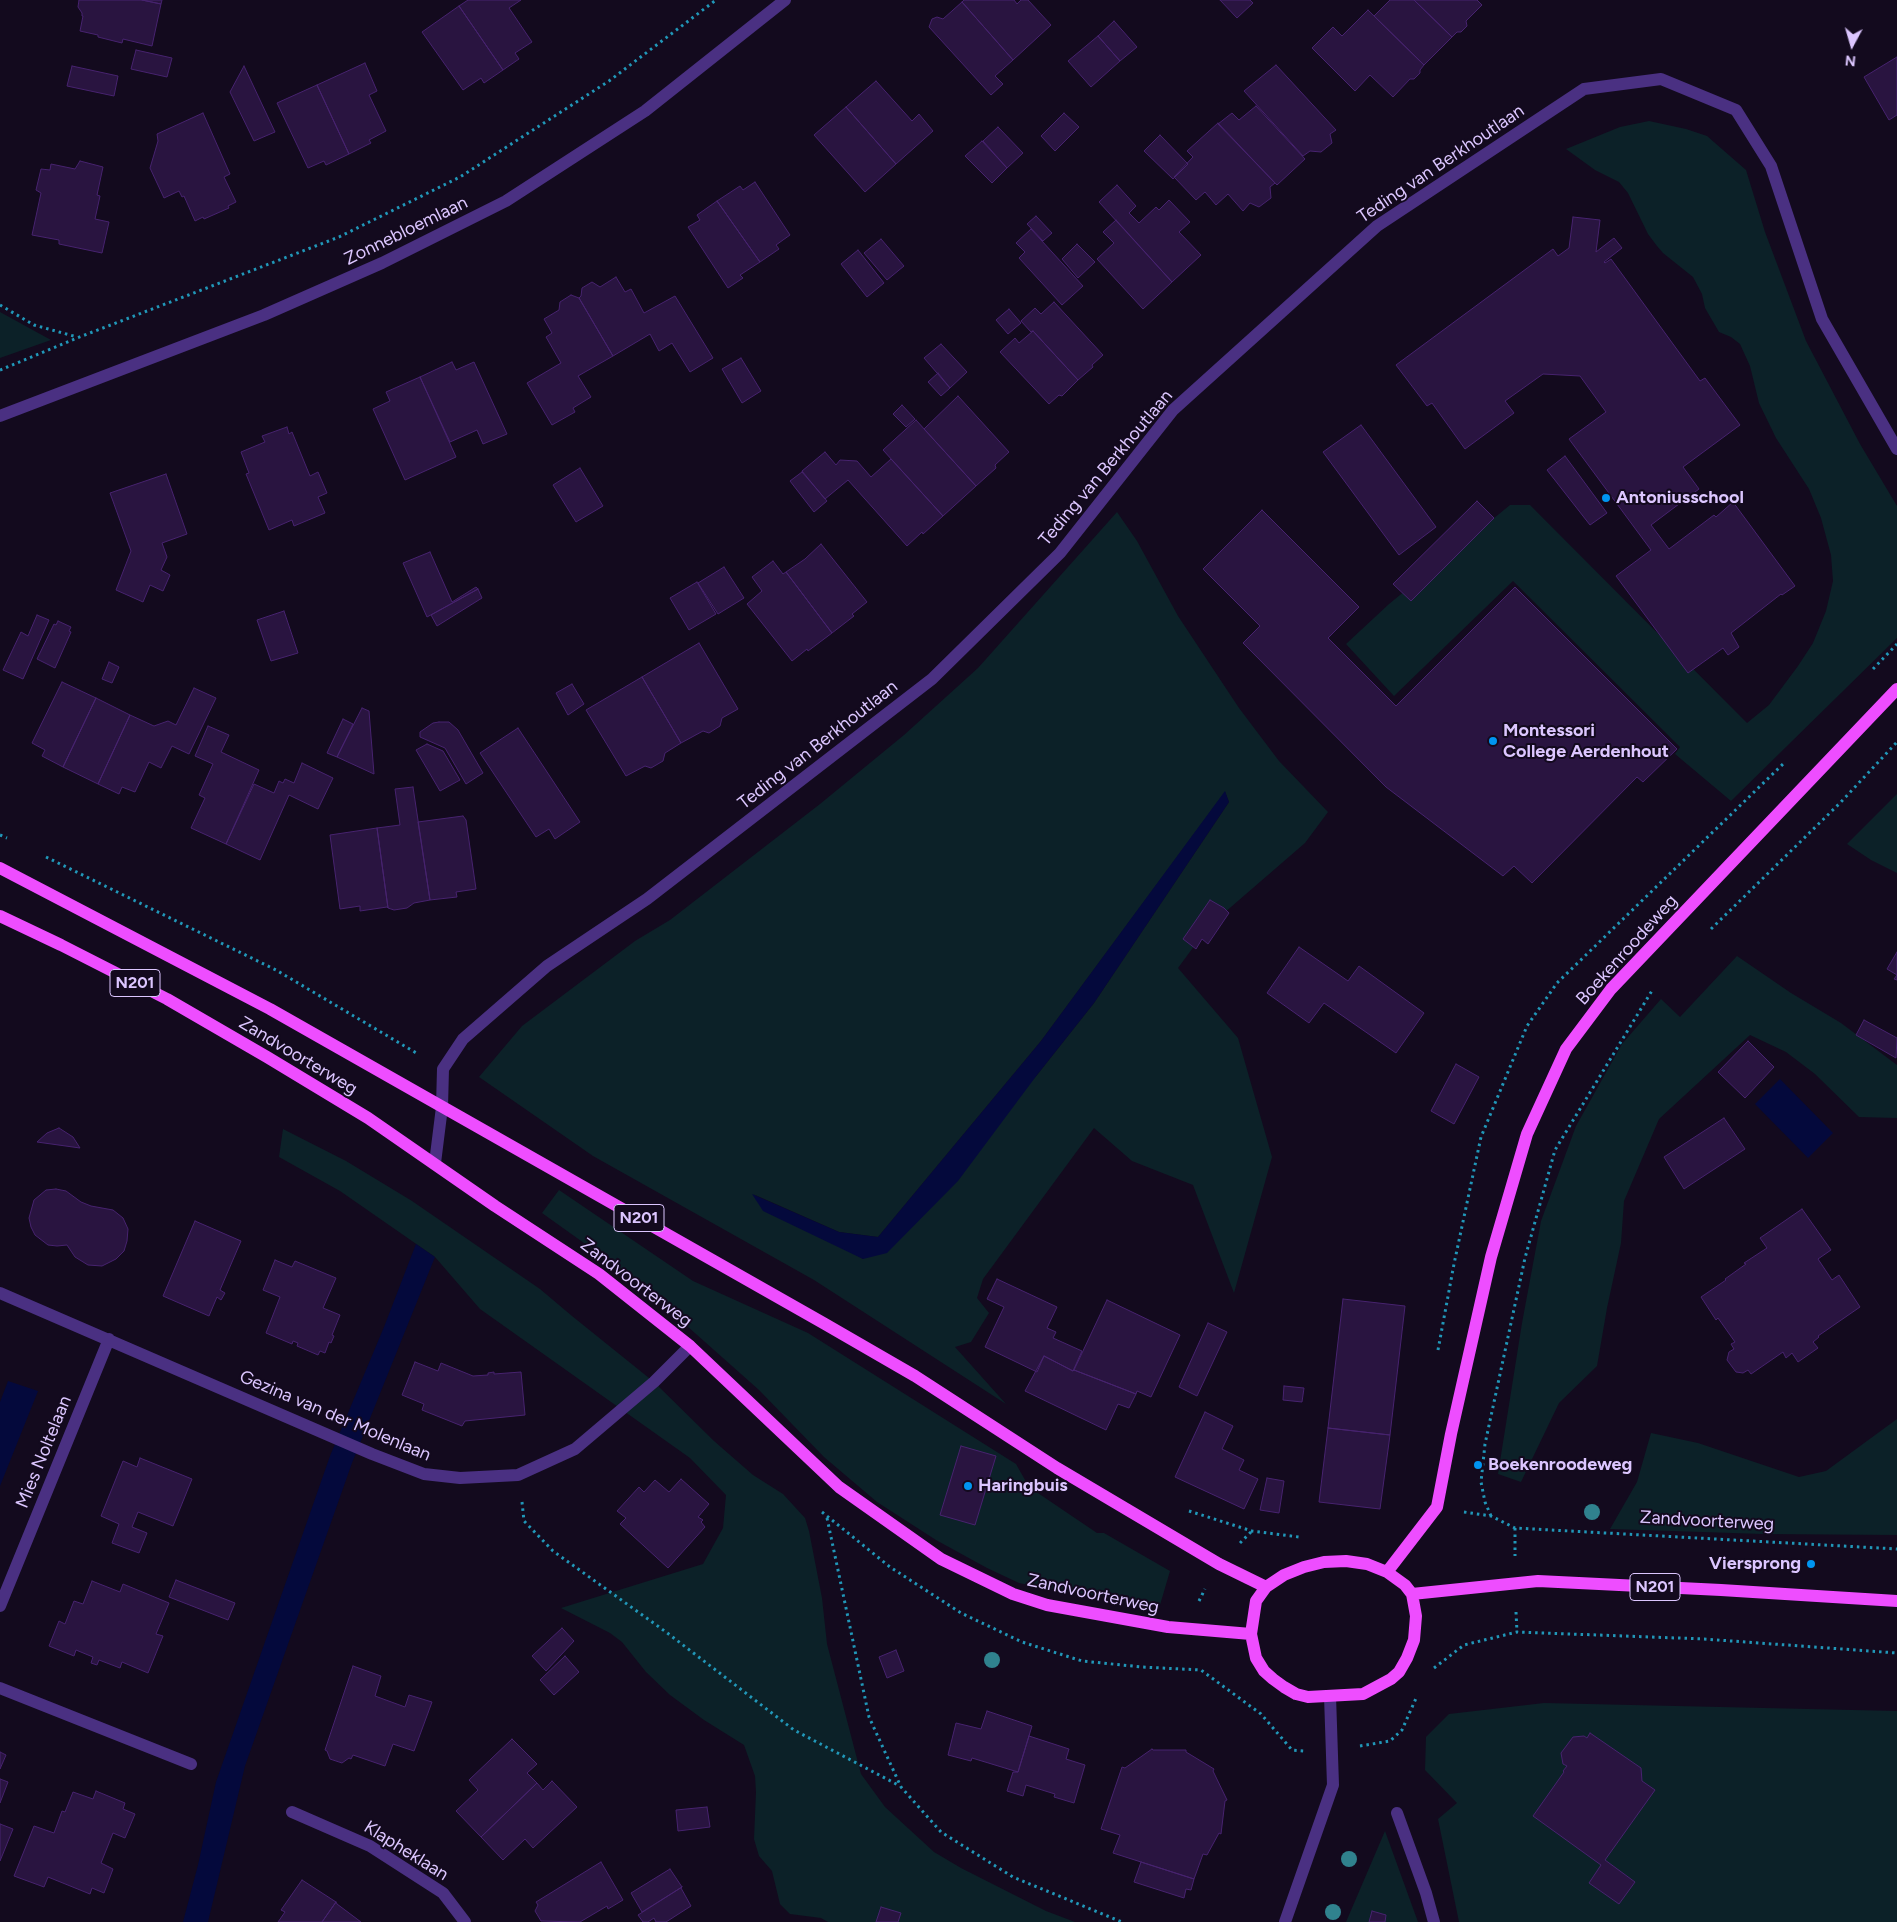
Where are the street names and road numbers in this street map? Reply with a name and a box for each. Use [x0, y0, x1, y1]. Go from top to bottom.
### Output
street label: Teding van Berkhoutlaan [1353, 100, 1529, 228]
street label: Zonnebloemlaan [341, 192, 471, 270]
street label: Teding van Berkhoutlaan [1035, 386, 1177, 550]
street label: Teding van Berkhoutlaan [734, 676, 902, 814]
street label: Boekenroodeweg [1572, 890, 1682, 1010]
road number: N201 [110, 970, 160, 996]
street label: Zandvoorterweg [235, 1012, 361, 1100]
road number: N201 [614, 1204, 664, 1232]
street label: Zandvoorterweg [576, 1234, 696, 1332]
street label: Gezina van der Molenlaan [236, 1366, 434, 1466]
street label: Mies Noltelaan [12, 1393, 76, 1511]
street label: Zandvoorterweg [1639, 1507, 1775, 1535]
street label: Zandvoorterweg [1025, 1569, 1161, 1619]
road number: N201 [1630, 1574, 1680, 1600]
street label: Klapheklaan [360, 1816, 452, 1886]

